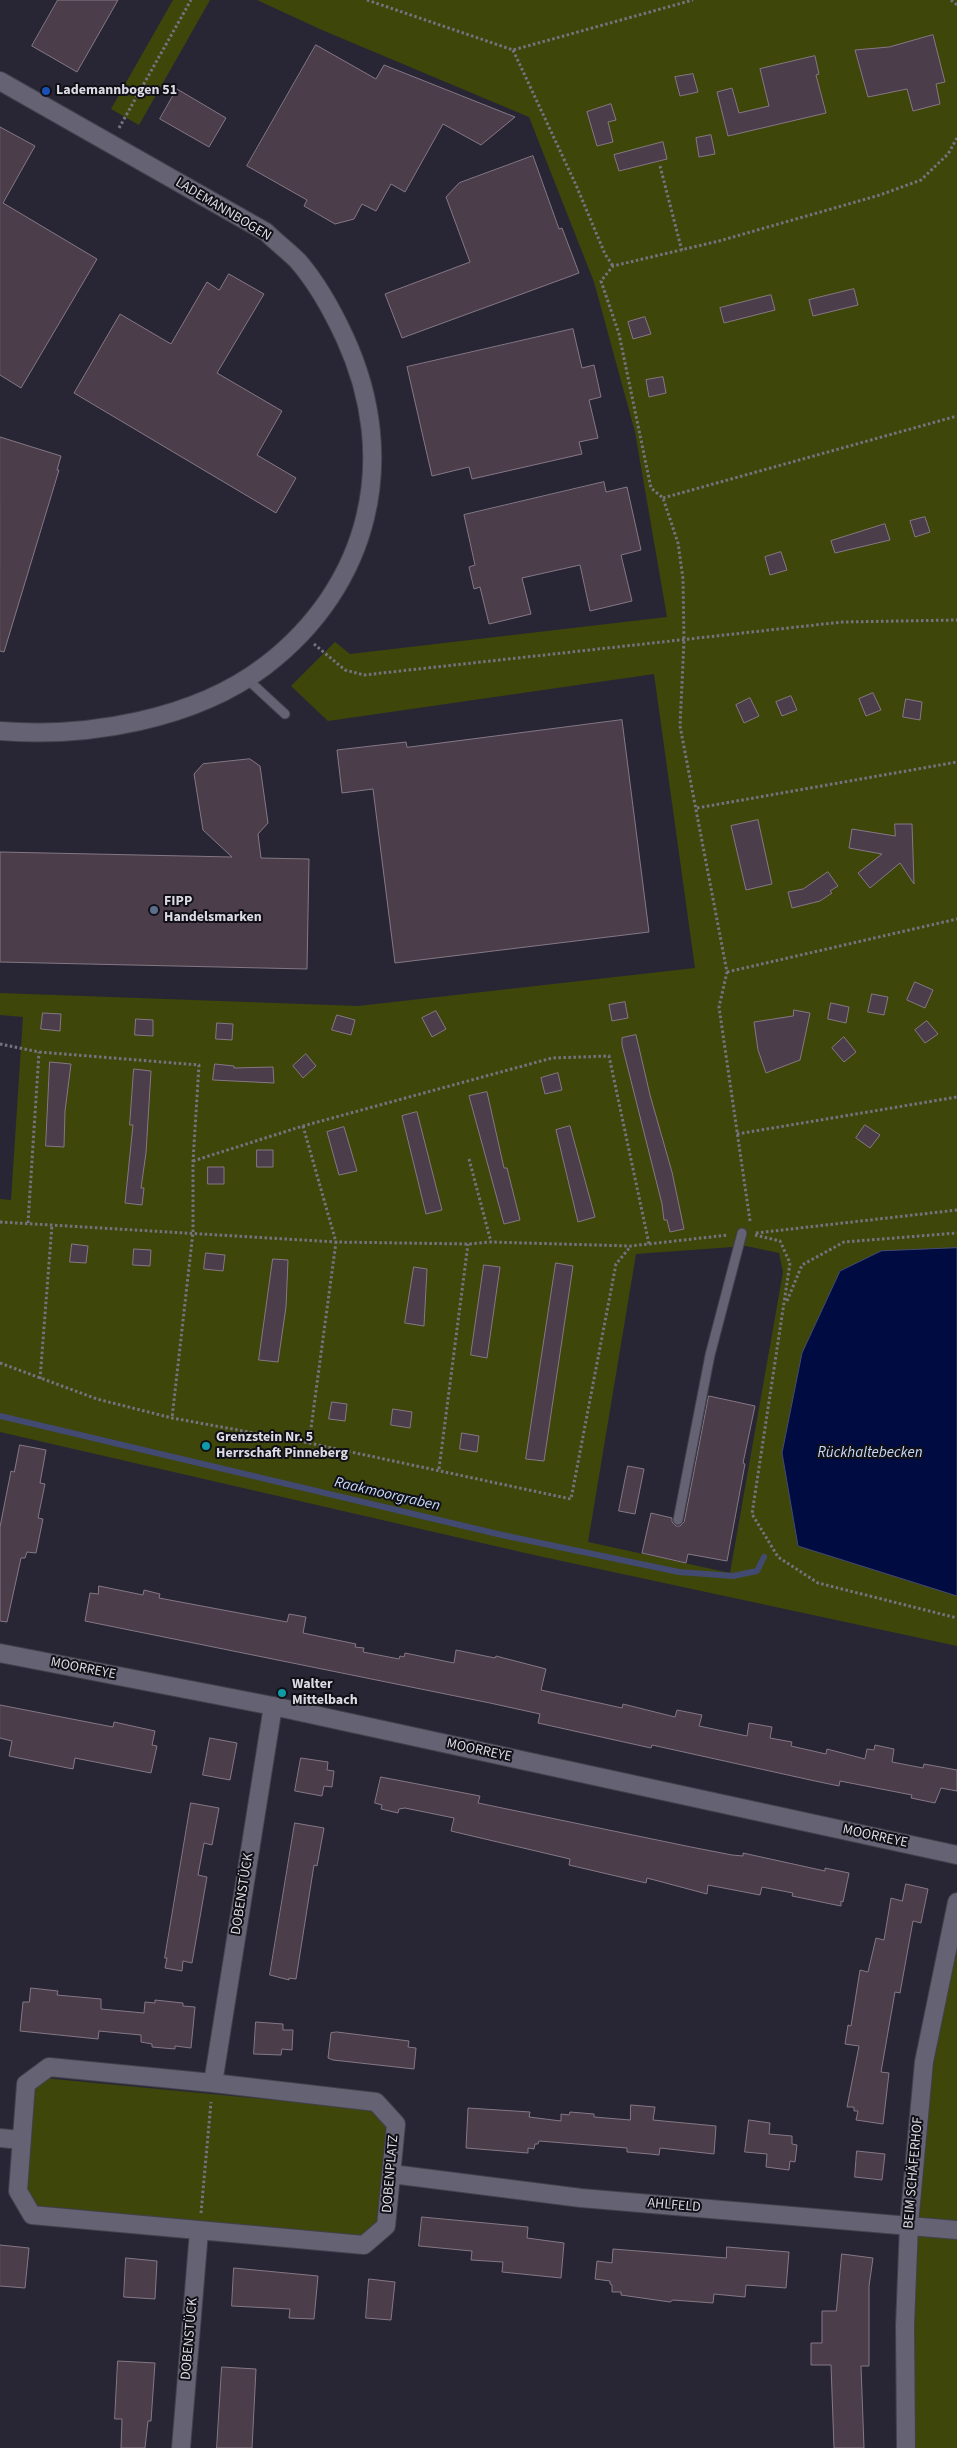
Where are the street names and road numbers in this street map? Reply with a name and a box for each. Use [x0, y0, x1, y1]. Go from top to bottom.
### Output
street label: LADEMANNBOGEN [172, 175, 274, 245]
street label: MOORREYE [49, 1654, 117, 1684]
street label: MOORREYE [445, 1736, 513, 1766]
street label: MOORREYE [841, 1822, 909, 1852]
street label: DOBENSTÜCK [228, 1852, 258, 1936]
street label: BEIM SCHÄFERHOF [901, 2116, 927, 2230]
street label: DOBENPLATZ [379, 2134, 403, 2214]
street label: AHLFELD [647, 2195, 701, 2217]
street label: DOBENSTÜCK [178, 2297, 202, 2381]

